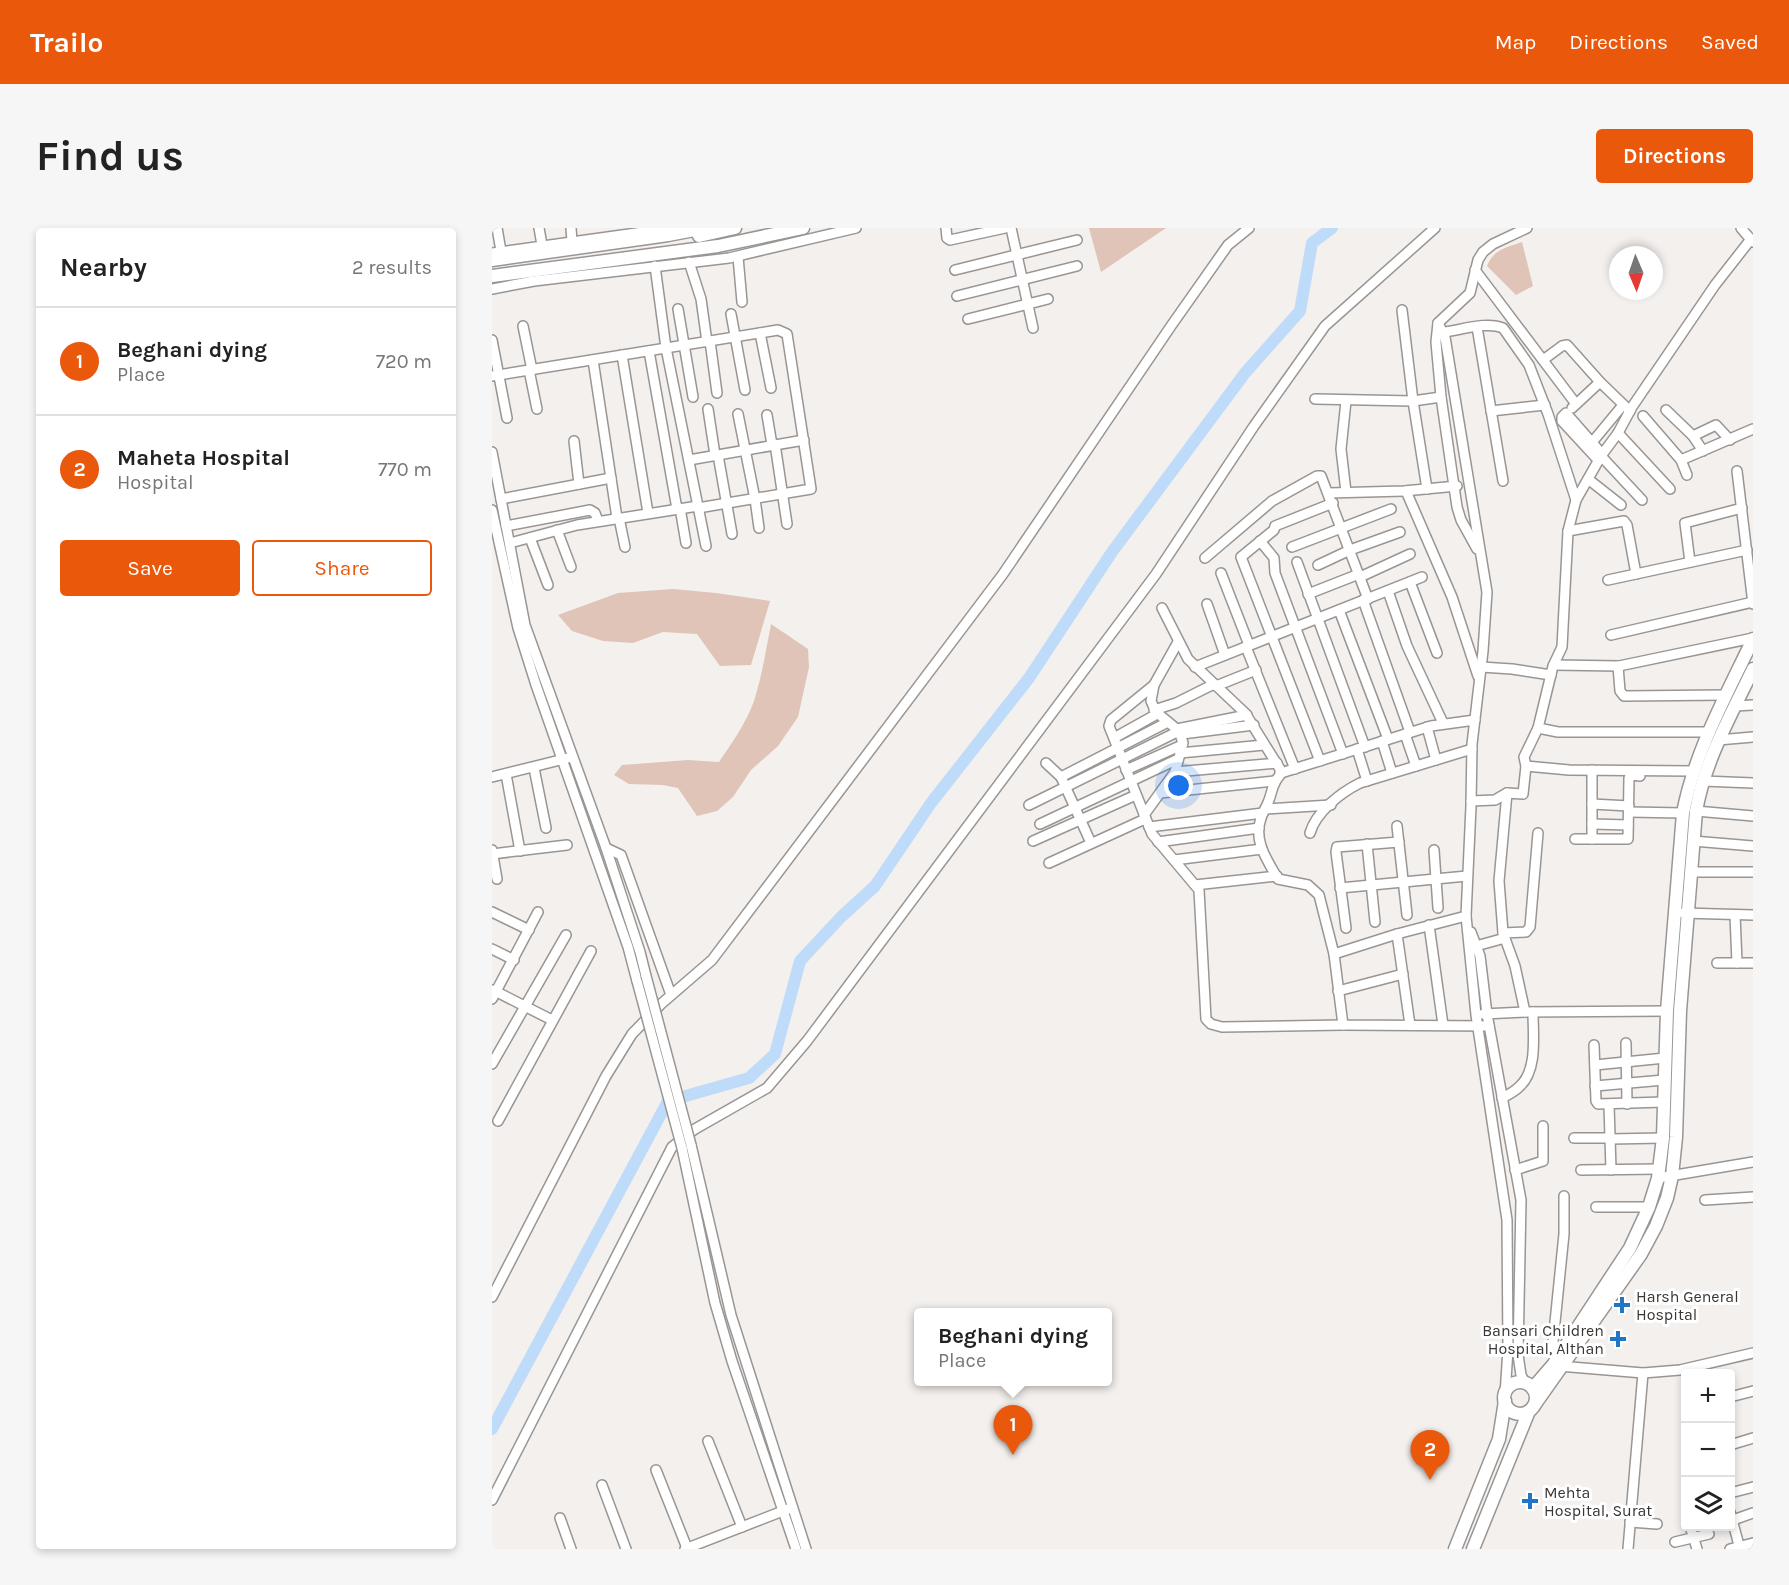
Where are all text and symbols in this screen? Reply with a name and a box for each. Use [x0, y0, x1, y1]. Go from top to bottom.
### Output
text: Trailo [30, 26, 103, 59]
text: Map [1495, 30, 1536, 54]
text: Directions [1569, 30, 1668, 54]
text: Saved [1701, 30, 1759, 54]
button: Directions [1596, 129, 1753, 183]
text: Find us [36, 131, 184, 181]
north arrow [1609, 246, 1663, 300]
text: Nearby [60, 252, 147, 283]
text: 2 results [352, 256, 432, 279]
text: Beghani dying [117, 337, 267, 363]
text: 1 [76, 350, 83, 373]
text: 720 m [376, 350, 432, 373]
text: Place [117, 363, 165, 386]
text: Maheta Hospital [117, 445, 290, 471]
text: 2 [73, 458, 86, 481]
text: 770 m [378, 458, 432, 481]
text: Hospital [117, 471, 194, 494]
button: Save [60, 540, 240, 596]
button: Share [252, 540, 432, 596]
your location [1164, 771, 1193, 800]
place label: Harsh General Hospital [1636, 1287, 1739, 1324]
marker: Harsh General Hospital [1613, 1296, 1631, 1314]
popup [914, 1308, 1112, 1386]
place label: Bansari Children Hospital, Althan [1482, 1321, 1604, 1358]
text: Beghani dying [938, 1323, 1088, 1349]
marker: Bansari Children Hospital, Althan [1609, 1330, 1627, 1348]
text: Place [938, 1349, 986, 1372]
map controls [1681, 1369, 1735, 1531]
button: + [1681, 1369, 1735, 1423]
pin: 1 [994, 1406, 1032, 1455]
button: − [1681, 1423, 1735, 1477]
pin: 2 [1410, 1430, 1450, 1480]
button: layers [1681, 1477, 1735, 1531]
place label: Mehta Hospital, Surat [1544, 1483, 1652, 1520]
marker: Mehta Hospital, Surat [1521, 1492, 1539, 1510]

